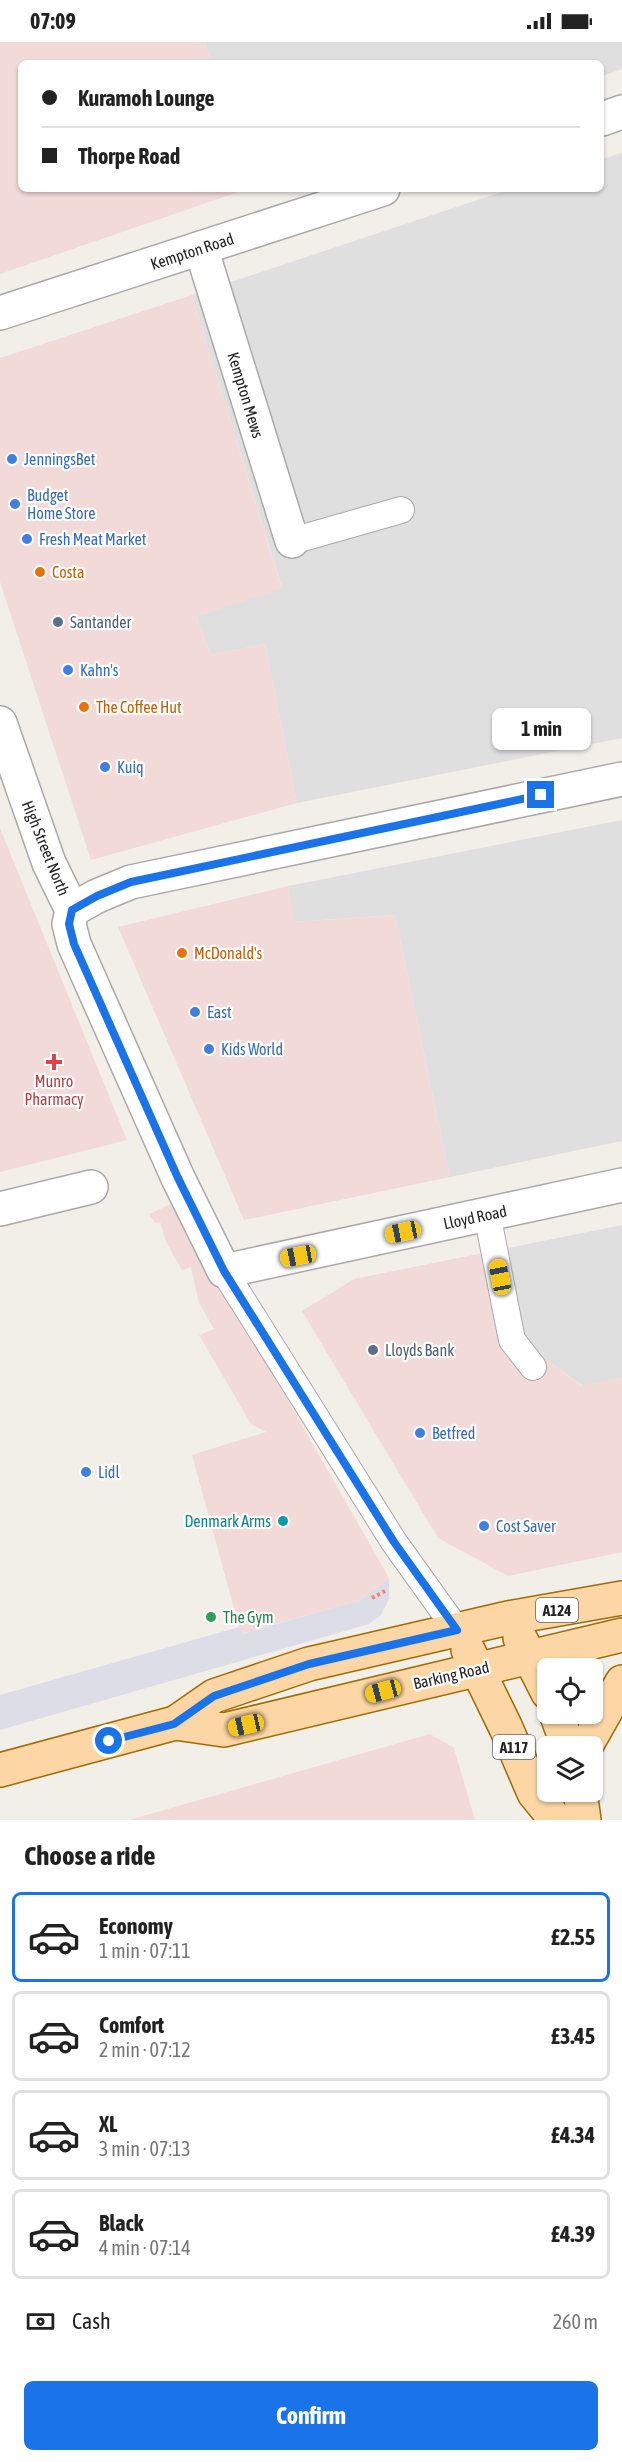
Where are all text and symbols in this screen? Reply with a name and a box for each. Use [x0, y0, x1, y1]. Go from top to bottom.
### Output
text: 07:09 [30, 8, 76, 34]
text: Kuramoh Lounge [78, 85, 215, 111]
text: Thorpe Road [78, 143, 180, 169]
street label: Kempton Road [148, 229, 236, 274]
street label: Kempton Mews [223, 350, 268, 441]
place label: JenningsBet [24, 450, 96, 469]
marker: JenningsBet [5, 452, 19, 466]
place label: Budget Home Store [27, 486, 95, 522]
marker: Budget Home Store [8, 497, 22, 511]
place label: Fresh Meat Market [39, 530, 147, 548]
marker: Fresh Meat Market [20, 532, 34, 546]
place label: Costa [52, 563, 84, 581]
marker: Costa [33, 565, 47, 579]
place label: Santander [70, 613, 132, 631]
marker: Santander [51, 615, 65, 629]
place label: Kahn's [80, 661, 119, 679]
marker: Kahn's [61, 663, 75, 677]
place label: The Coffee Hut [96, 698, 182, 716]
marker: The Coffee Hut [77, 700, 91, 714]
callout: 1 min [492, 708, 590, 750]
text: 1 min [521, 717, 562, 740]
place label: Kuiq [117, 758, 144, 777]
marker: Kuiq [98, 760, 112, 774]
route end [527, 781, 554, 808]
street label: High Street North [18, 798, 73, 899]
place label: McDonald's [194, 944, 263, 962]
marker: McDonald's [175, 946, 189, 960]
place label: East [207, 1003, 232, 1021]
marker: East [188, 1005, 202, 1019]
place label: Kids World [221, 1040, 283, 1058]
marker: Kids World [202, 1042, 216, 1056]
marker: Munro Pharmacy [47, 1055, 61, 1069]
place label: Munro Pharmacy [24, 1072, 84, 1109]
street label: Lloyd Road [442, 1202, 509, 1233]
car [384, 1219, 422, 1245]
car [279, 1244, 317, 1268]
car [488, 1258, 512, 1296]
place label: Lloyds Bank [385, 1341, 454, 1360]
marker: Lloyds Bank [366, 1343, 380, 1357]
place label: Betfred [432, 1424, 475, 1442]
marker: Betfred [413, 1426, 427, 1440]
place label: Lidl [98, 1463, 120, 1481]
marker: Lidl [79, 1465, 93, 1479]
place label: Denmark Arms [184, 1512, 271, 1530]
marker: Denmark Arms [276, 1514, 290, 1528]
place label: Cost Saver [496, 1517, 556, 1535]
marker: Cost Saver [477, 1519, 491, 1533]
road number: A124 [536, 1598, 578, 1622]
place label: The Gym [223, 1608, 274, 1627]
marker: The Gym [204, 1610, 218, 1624]
street label: Barking Road [411, 1658, 491, 1693]
map controls [537, 1658, 603, 1802]
button: locate [537, 1658, 603, 1724]
car [363, 1678, 403, 1704]
car [226, 1712, 266, 1738]
route start [95, 1727, 122, 1754]
road number: A117 [493, 1735, 535, 1759]
button: layers [537, 1736, 603, 1802]
text: Choose a ride [24, 1840, 156, 1871]
icon: car [27, 1910, 81, 1964]
text: Economy [99, 1913, 173, 1939]
text: £2.55 [551, 1924, 595, 1950]
text: 1 min · 07:11 [99, 1939, 191, 1962]
icon: car [27, 2009, 81, 2063]
text: Comfort [99, 2012, 164, 2038]
text: £3.45 [551, 2023, 595, 2049]
text: 2 min · 07:12 [99, 2038, 191, 2061]
icon: car [27, 2108, 81, 2162]
text: XL [99, 2111, 117, 2137]
text: £4.34 [551, 2122, 595, 2148]
text: 3 min · 07:13 [99, 2137, 191, 2160]
icon: car [27, 2207, 81, 2261]
text: Black [99, 2210, 143, 2236]
text: £4.39 [551, 2221, 595, 2247]
text: 4 min · 07:14 [99, 2236, 191, 2259]
icon: cash [24, 2305, 57, 2338]
text: Cash [72, 2308, 111, 2334]
text: 260 m [553, 2310, 598, 2333]
button: Confirm [24, 2381, 598, 2450]

